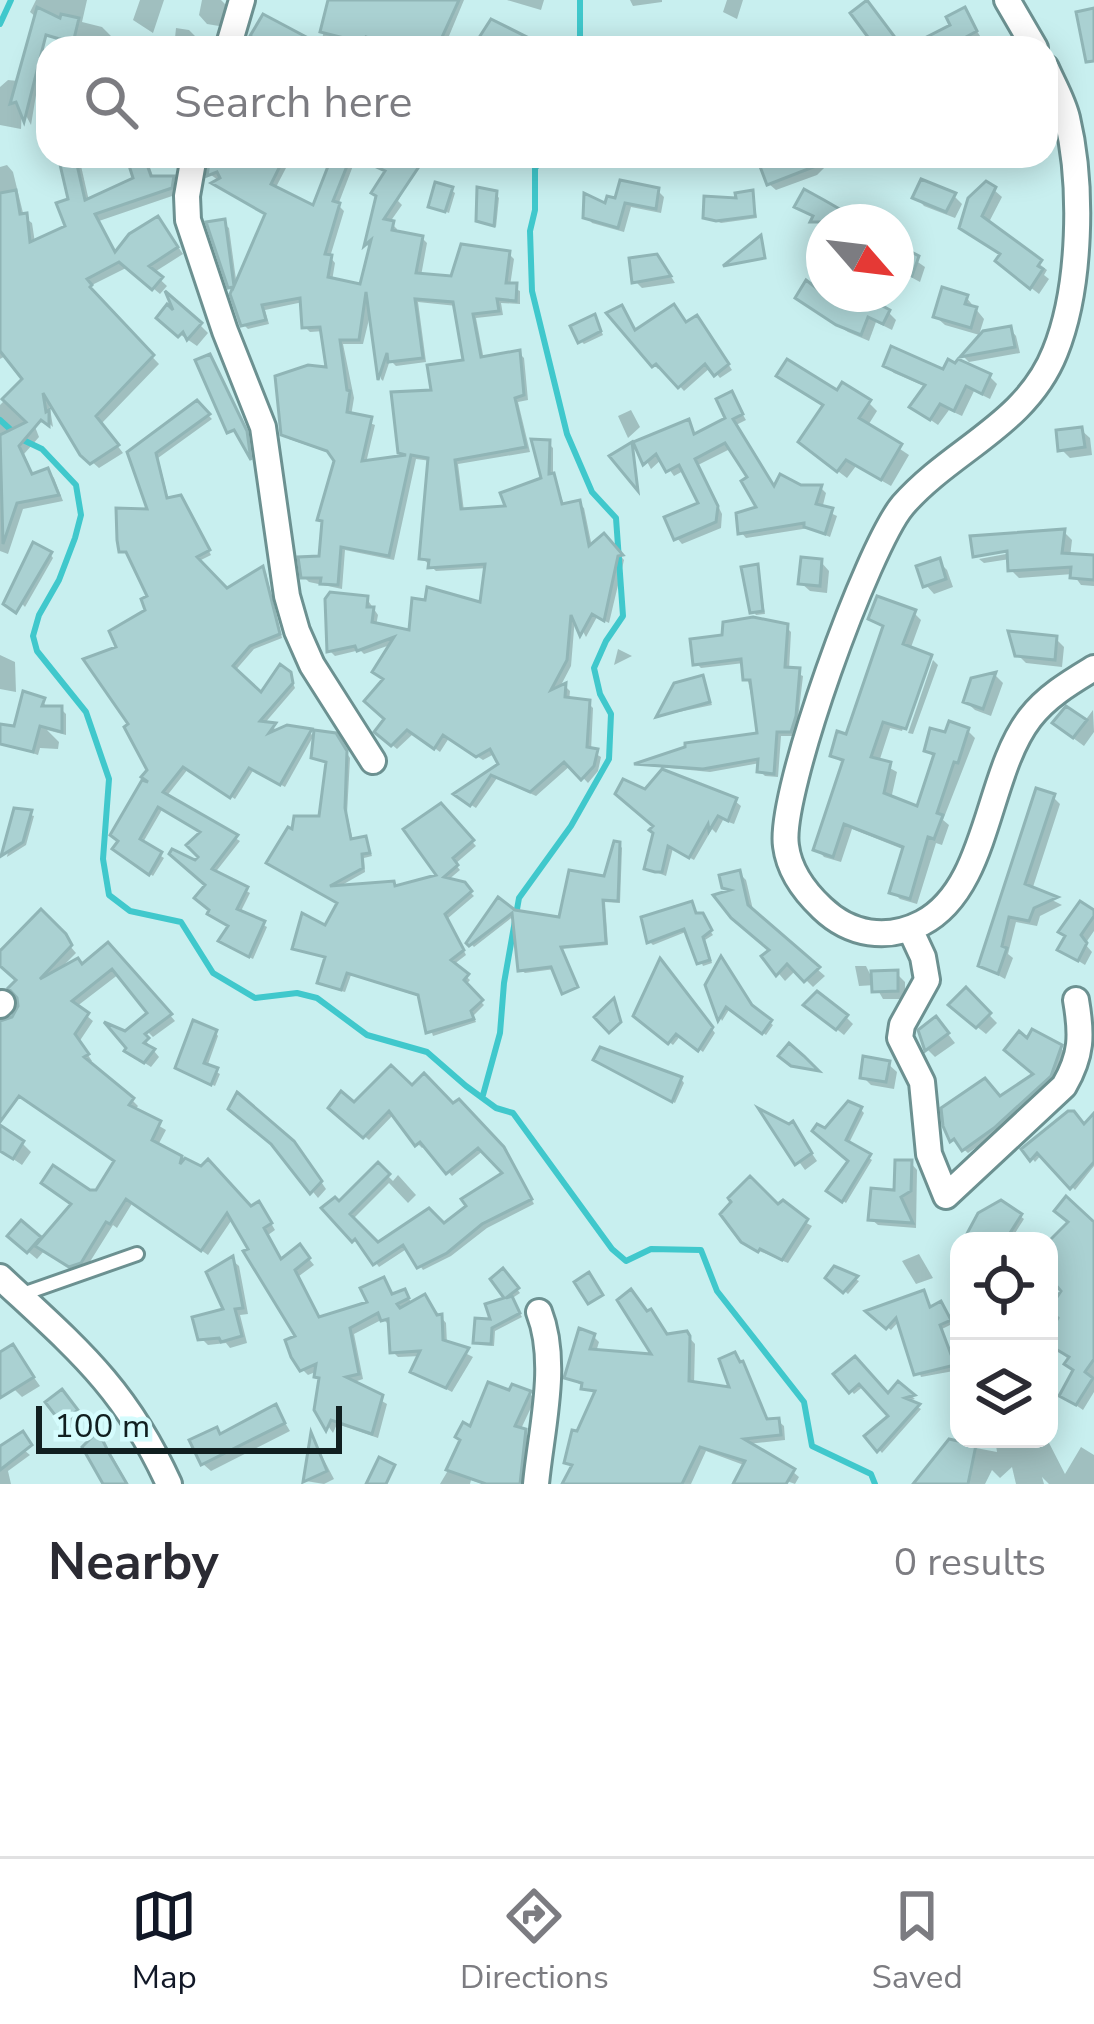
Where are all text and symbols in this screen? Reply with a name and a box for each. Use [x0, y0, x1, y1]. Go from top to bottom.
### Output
search box [36, 36, 1058, 168]
icon: search [78, 69, 144, 135]
text: Search here [174, 72, 413, 133]
north arrow [806, 204, 914, 312]
map controls [950, 1232, 1058, 1448]
button: locate [950, 1232, 1058, 1340]
button: layers [950, 1340, 1058, 1448]
scale bar [36, 1400, 342, 1453]
text: 100 m [54, 1404, 150, 1449]
text: Nearby [48, 1527, 219, 1597]
text: 0 results [894, 1536, 1046, 1589]
tab: Map [131, 1883, 197, 2000]
tab: Directions [460, 1883, 609, 2000]
tab: Saved [871, 1883, 963, 2000]

